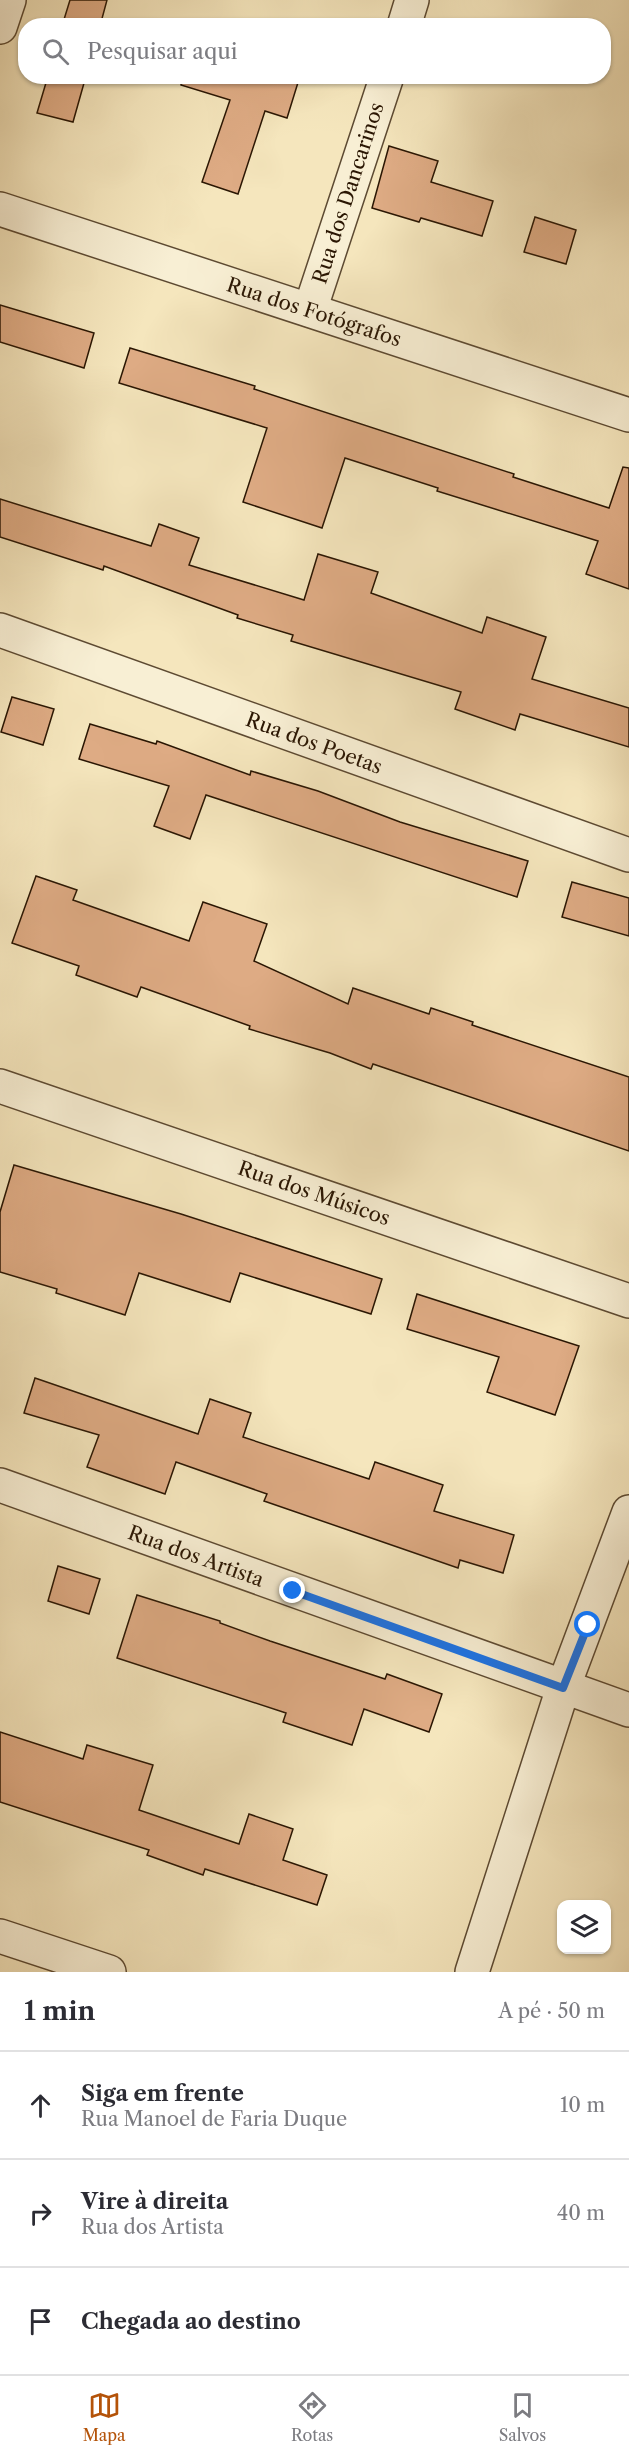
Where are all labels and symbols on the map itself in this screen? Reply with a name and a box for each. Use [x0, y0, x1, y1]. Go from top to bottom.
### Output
street label: Rua dos Dancarinos [307, 99, 389, 287]
street label: Rua dos Fotógrafos [224, 272, 404, 352]
street label: Rua dos Poetas [242, 707, 386, 779]
street label: Rua dos Músicos [235, 1156, 393, 1230]
street label: Rua dos Artista [125, 1520, 268, 1592]
route end [279, 1577, 305, 1603]
route start [574, 1611, 600, 1637]

